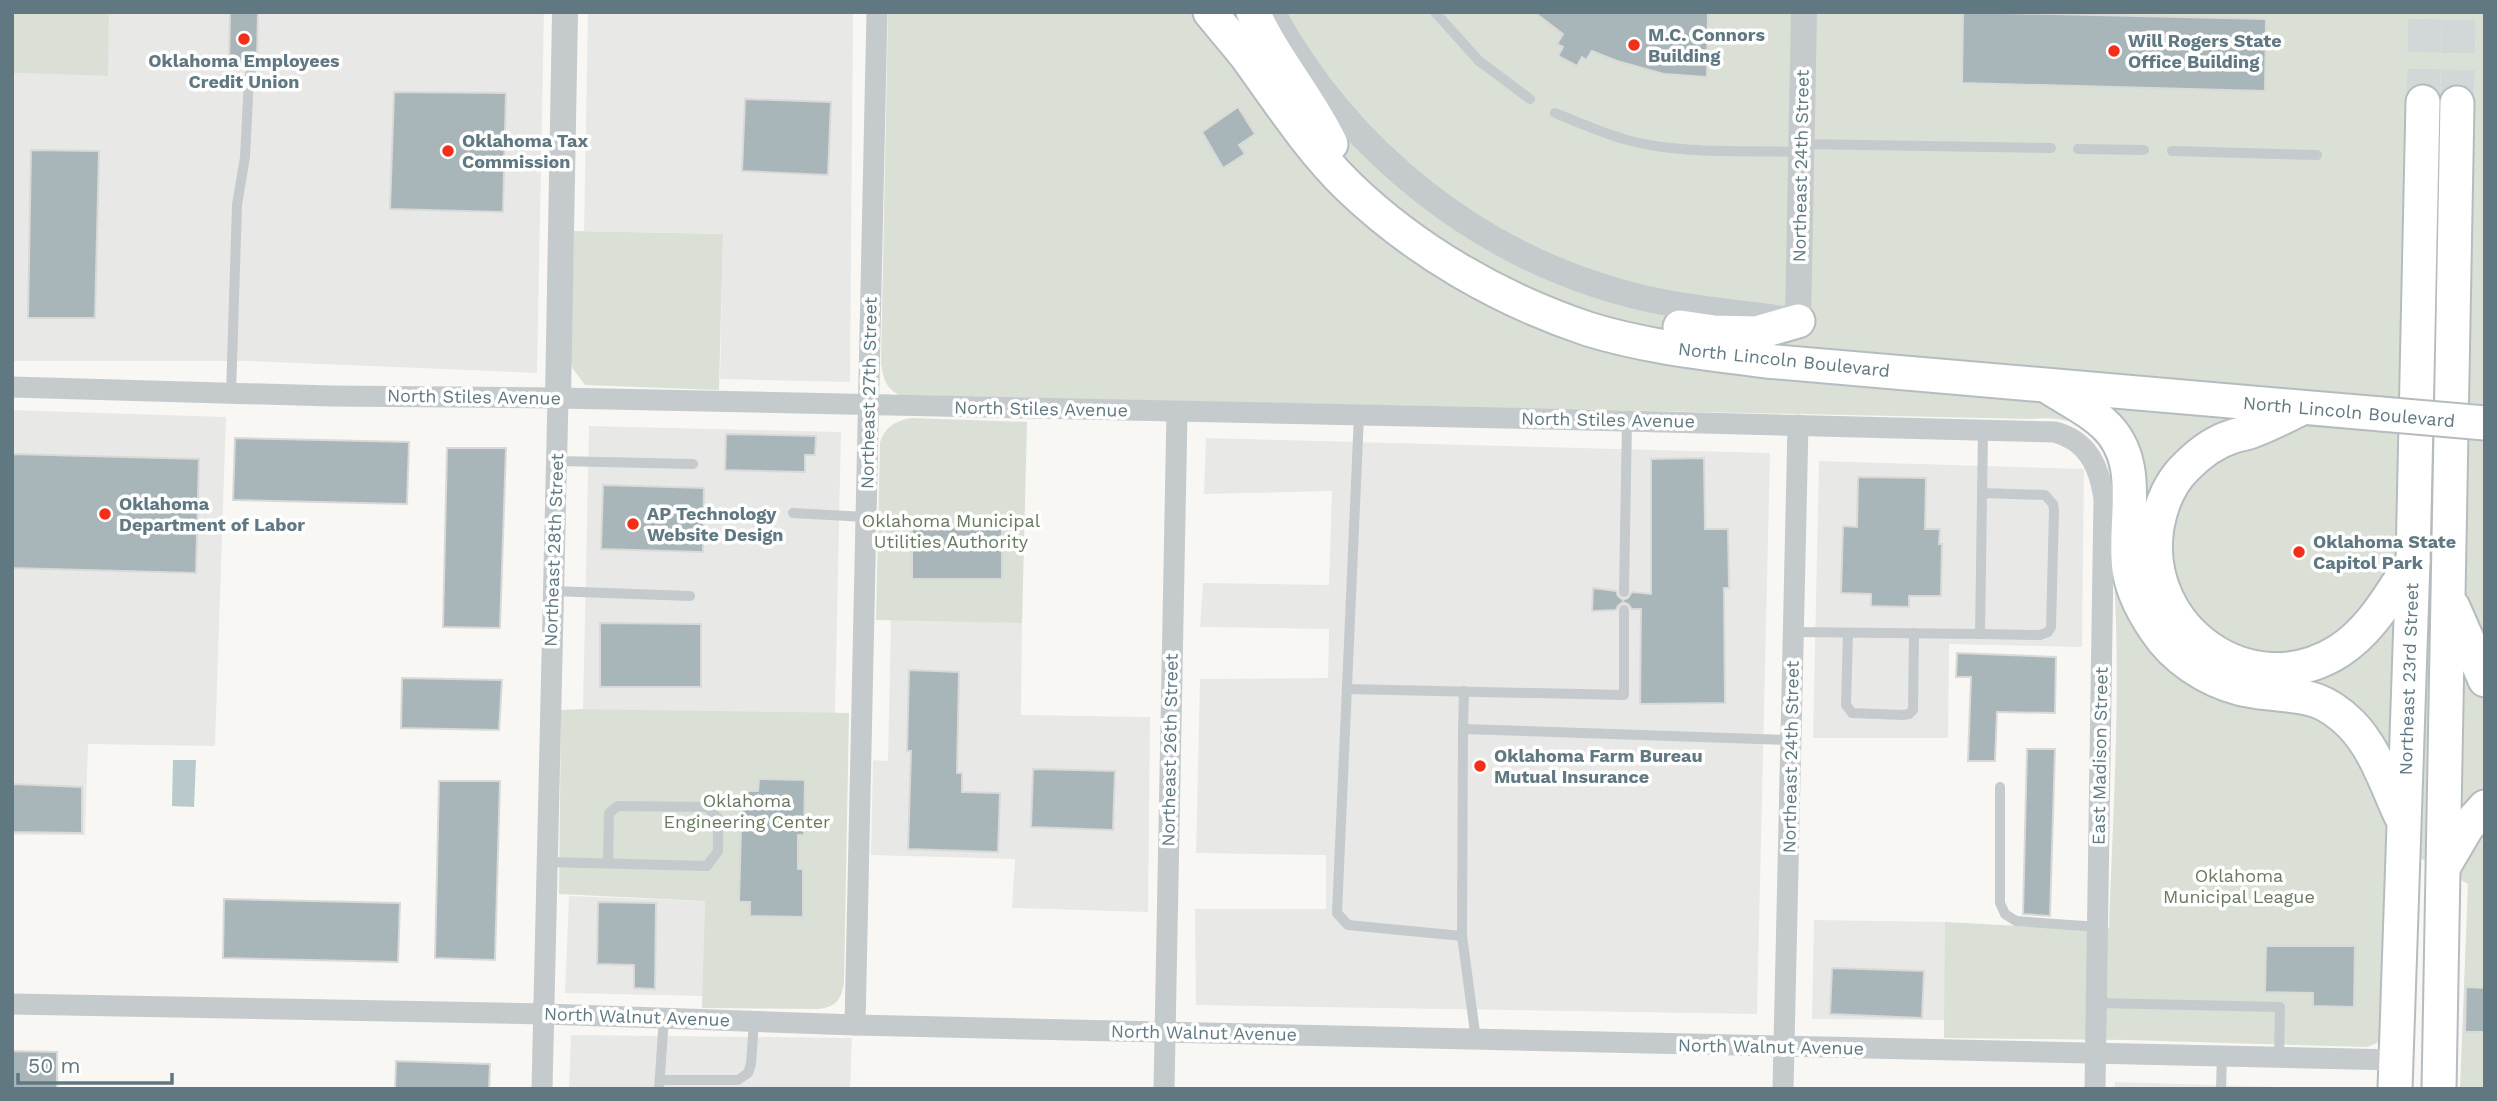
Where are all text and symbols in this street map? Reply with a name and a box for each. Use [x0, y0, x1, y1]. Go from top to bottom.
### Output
place label: M.C. Connors Building [1648, 24, 1765, 66]
place label: Will Rogers State Office Building [2128, 30, 2282, 72]
marker: Oklahoma Employees Credit Union [236, 31, 252, 47]
marker: M.C. Connors Building [1626, 37, 1642, 53]
marker: Will Rogers State Office Building [2106, 43, 2122, 59]
place label: Oklahoma Employees Credit Union [148, 50, 340, 92]
street label: Northeast 24th Street [1788, 69, 1813, 263]
place label: Oklahoma Tax Commission [462, 130, 588, 172]
marker: Oklahoma Tax Commission [440, 143, 456, 159]
street label: Northeast 27th Street [856, 296, 881, 489]
street label: North Lincoln Boulevard [1677, 338, 1891, 381]
street label: North Stiles Avenue [387, 384, 561, 409]
street label: North Lincoln Boulevard [2242, 392, 2456, 431]
street label: North Stiles Avenue [954, 396, 1128, 421]
street label: North Stiles Avenue [1521, 407, 1695, 432]
street label: Northeast 28th Street [540, 452, 567, 647]
place label: Oklahoma Department of Labor [119, 493, 305, 535]
place label: AP Technology Website Design [647, 503, 783, 545]
marker: Oklahoma Department of Labor [97, 506, 113, 522]
park label: Oklahoma Municipal Utilities Authority [862, 510, 1041, 552]
marker: AP Technology Website Design [625, 516, 641, 532]
place label: Oklahoma State Capitol Park [2313, 531, 2456, 573]
marker: Oklahoma State Capitol Park [2291, 544, 2307, 560]
street label: Northeast 23rd Street [2395, 582, 2422, 776]
street label: Northeast 26th Street [1157, 653, 1182, 847]
street label: Northeast 24th Street [1778, 660, 1803, 854]
street label: East Madison Street [2087, 666, 2112, 845]
place label: Oklahoma Farm Bureau Mutual Insurance [1494, 745, 1703, 787]
marker: Oklahoma Farm Bureau Mutual Insurance [1472, 758, 1488, 774]
park label: Oklahoma Engineering Center [664, 790, 830, 832]
park label: Oklahoma Municipal League [2163, 865, 2315, 907]
street label: North Walnut Avenue [544, 1003, 730, 1030]
street label: North Walnut Avenue [1111, 1020, 1297, 1045]
street label: North Walnut Avenue [1678, 1034, 1864, 1059]
scale bar [18, 1042, 172, 1086]
text: 50 m [28, 1053, 80, 1078]

